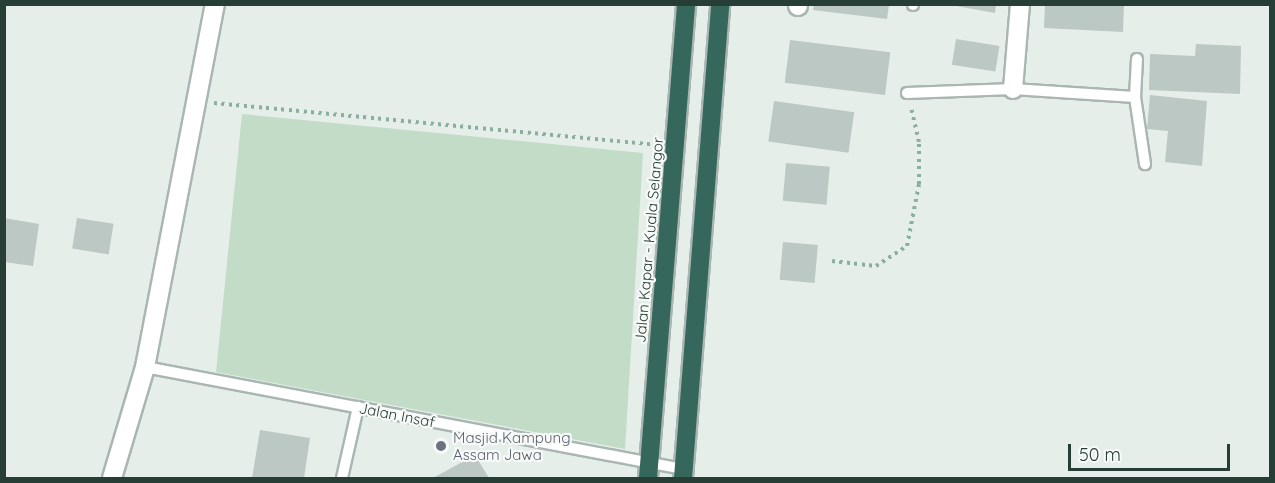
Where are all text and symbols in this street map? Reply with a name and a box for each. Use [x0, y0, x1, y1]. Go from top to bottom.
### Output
street label: Jalan Kapar - Kuala Selangor [631, 136, 667, 344]
street label: Jalan Insaf [357, 399, 437, 431]
place label: Masjid Kampung Assam Jawa [453, 428, 571, 463]
scale bar [1071, 432, 1233, 470]
marker: Masjid Kampung Assam Jawa [434, 439, 448, 453]
text: 50 m [1079, 443, 1121, 466]

